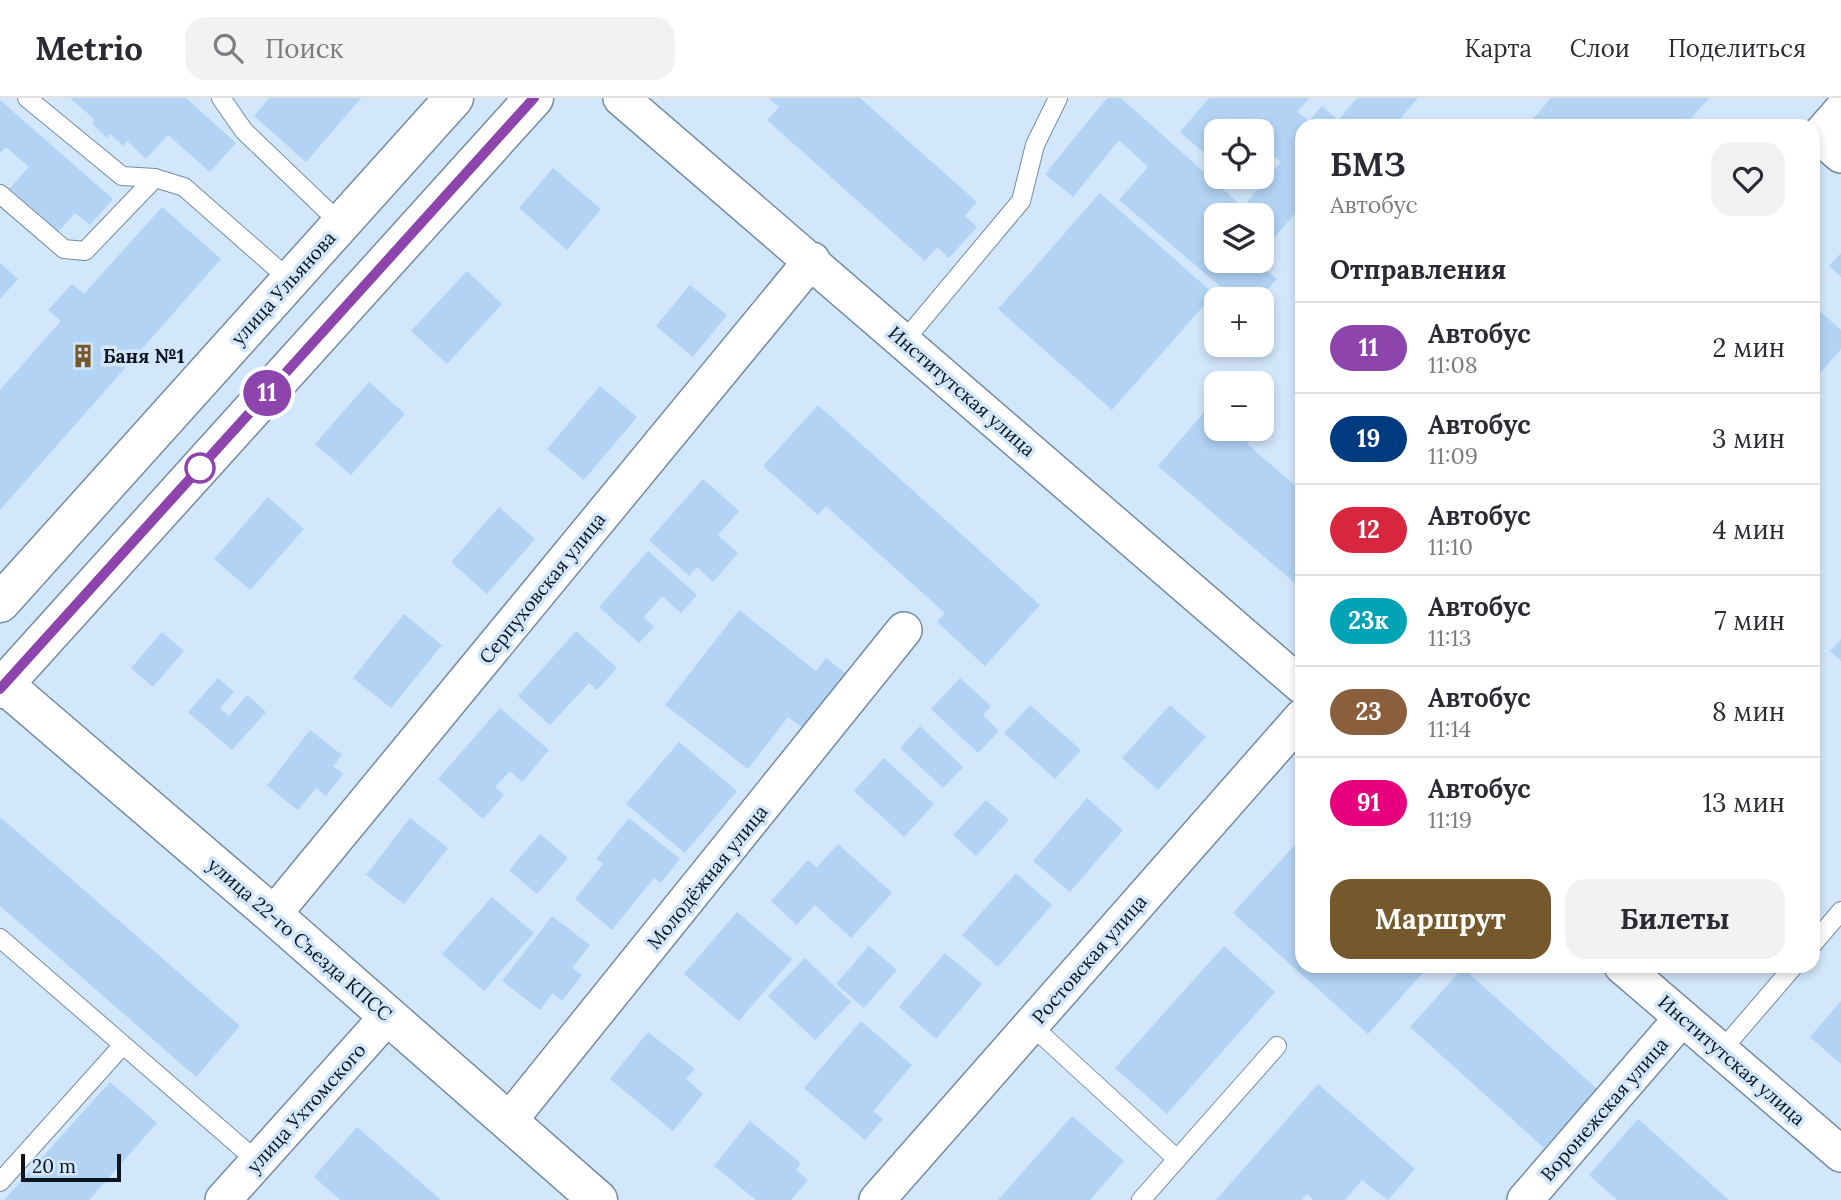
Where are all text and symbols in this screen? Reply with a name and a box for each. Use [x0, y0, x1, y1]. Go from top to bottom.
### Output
search box [185, 17, 675, 80]
text: Metrio [35, 27, 143, 69]
icon: search [209, 29, 247, 67]
text: Поиск [265, 32, 344, 65]
text: Карта [1464, 33, 1532, 64]
text: Слои [1570, 33, 1630, 64]
text: Поделиться [1668, 33, 1806, 64]
map controls [1204, 119, 1274, 441]
button: locate [1204, 119, 1274, 189]
button: heart [1711, 142, 1785, 216]
text: БМЗ [1330, 143, 1405, 185]
text: Автобус [1330, 190, 1418, 219]
button: layers [1204, 203, 1274, 273]
street label: улица Ульянова [226, 226, 341, 350]
text: Отправления [1330, 253, 1506, 286]
button: + [1204, 287, 1274, 357]
text: Автобус [1428, 317, 1531, 350]
street label: Институтская улица [884, 321, 1041, 462]
text: 2 мин [1713, 331, 1785, 364]
text: 11 [1359, 332, 1378, 363]
building icon: Баня №1 [69, 342, 97, 370]
place label: Баня №1 [103, 344, 184, 368]
text: 11:08 [1428, 350, 1478, 379]
line badge: 11 [236, 370, 298, 416]
button: − [1204, 371, 1274, 441]
text: 11 [257, 377, 277, 408]
text: Автобус [1428, 408, 1531, 441]
text: 3 мин [1712, 422, 1785, 455]
text: 19 [1357, 423, 1380, 454]
text: 11:09 [1428, 441, 1478, 470]
unlabelled marker [185, 453, 215, 483]
text: Автобус [1428, 499, 1531, 532]
street label: Серпуховская улица [474, 507, 611, 668]
text: 4 мин [1712, 513, 1785, 546]
text: 12 [1357, 514, 1380, 545]
text: 11:10 [1428, 532, 1473, 561]
text: Автобус [1428, 590, 1531, 623]
text: 7 мин [1715, 604, 1785, 637]
text: 23к [1348, 605, 1389, 636]
text: 11:13 [1428, 623, 1472, 652]
text: Автобус [1428, 681, 1531, 714]
text: 8 мин [1712, 695, 1785, 728]
text: 23 [1355, 696, 1382, 727]
text: 11:14 [1428, 714, 1471, 743]
text: Автобус [1428, 772, 1531, 805]
text: 13 мин [1703, 786, 1785, 819]
text: 91 [1357, 787, 1380, 818]
street label: Молодёжная улица [641, 800, 773, 954]
text: 11:19 [1428, 805, 1472, 834]
street label: улица 22-го Съезда КПСС [203, 852, 397, 1026]
button: Маршрут [1330, 879, 1551, 959]
button: Билеты [1565, 879, 1785, 959]
street label: Ростовская улица [1026, 889, 1152, 1028]
street label: Институтская улица [1654, 990, 1811, 1131]
street label: Воронежская улица [1535, 1032, 1673, 1186]
street label: улица Ухтомского [241, 1038, 371, 1178]
scale bar [21, 1151, 121, 1183]
text: 20 m [32, 1154, 76, 1178]

